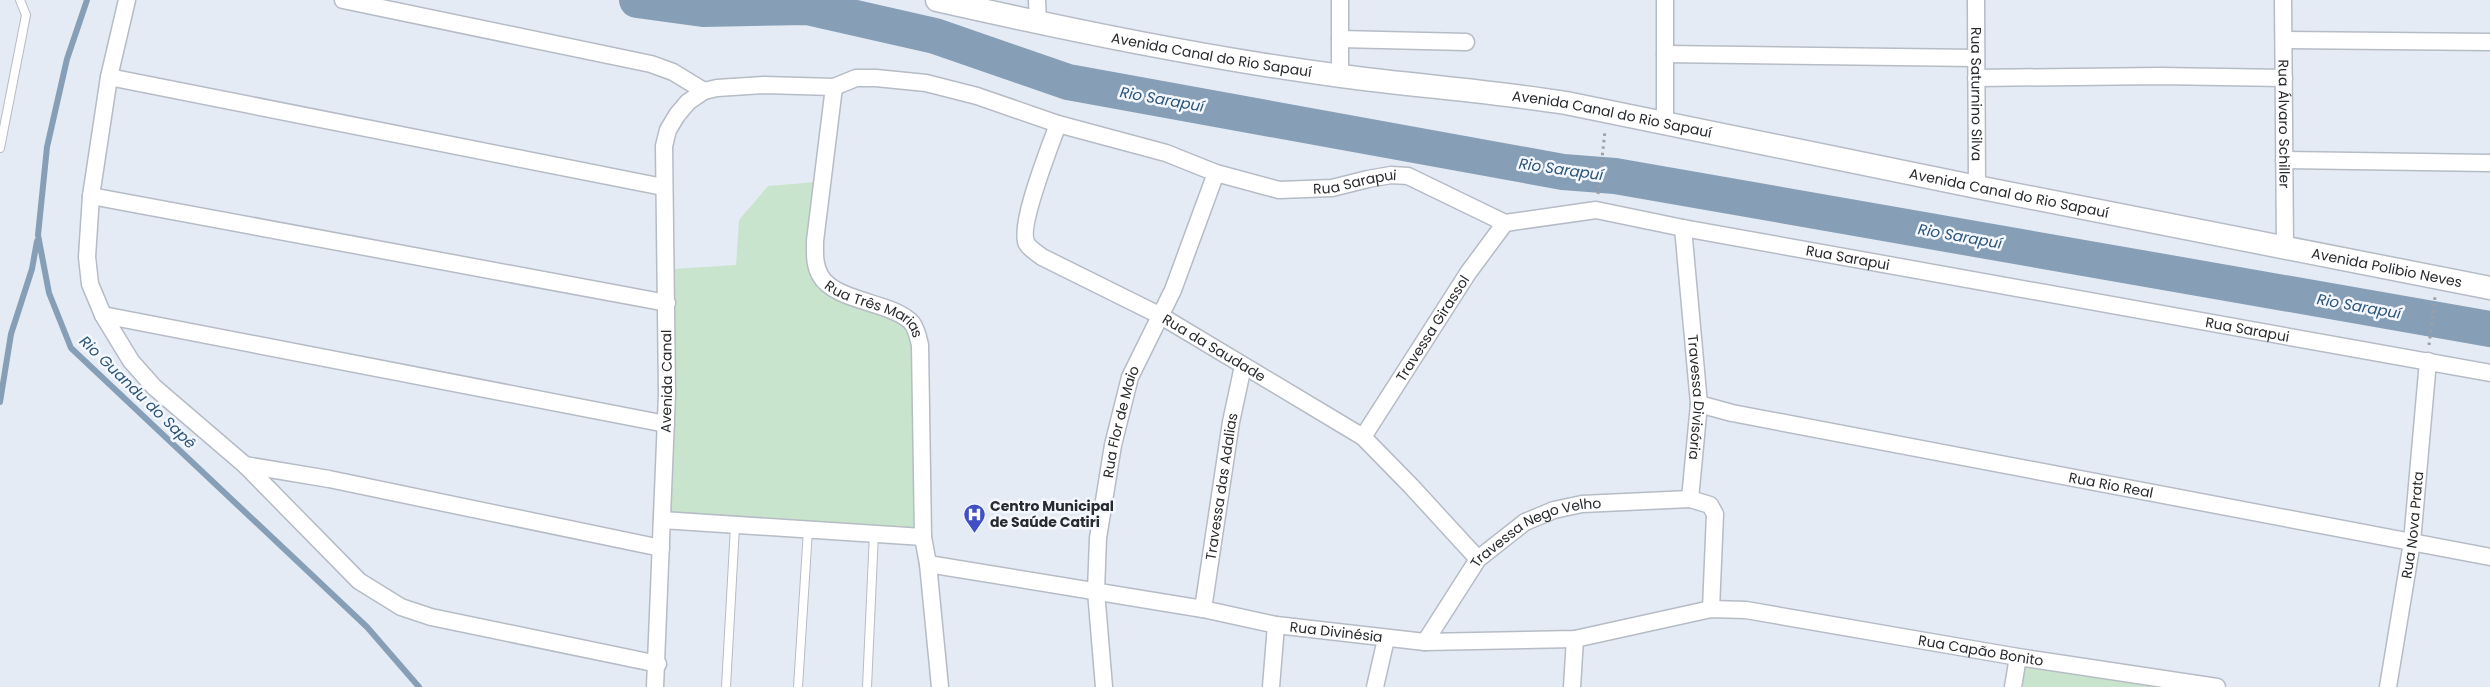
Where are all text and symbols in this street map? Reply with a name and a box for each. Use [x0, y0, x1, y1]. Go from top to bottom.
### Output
street label: Rua Saturnino Silva [1966, 27, 1987, 161]
street label: Avenida Canal do Rio Sapauí [1110, 28, 1313, 82]
street label: Rua Álvaro Schiller [2273, 59, 2295, 188]
water label: Rio Sarapuí [1118, 81, 1207, 117]
street label: Avenida Canal do Rio Sapauí [1511, 86, 1714, 143]
water label: Rio Sarapuí [1517, 153, 1606, 185]
street label: Avenida Canal do Rio Sapauí [1908, 163, 2111, 223]
street label: Rua Sarapui [1313, 165, 1397, 199]
water label: Rio Sarapuí [1916, 218, 2005, 254]
street label: Rua Sarapui [1804, 240, 1891, 275]
street label: Avenida Polibio Neves [2310, 243, 2464, 292]
street label: Travessa Girassol [1391, 271, 1474, 385]
street label: Rua Três Marias [821, 276, 928, 340]
water label: Rio Sarapuí [2315, 288, 2404, 324]
street label: Rua da Saudade [1159, 309, 1270, 387]
street label: Rua Sarapui [2204, 312, 2291, 347]
street label: Avenida Canal [655, 329, 677, 433]
water label: Rio Guandu do Sapê [75, 331, 201, 453]
street label: Travessa Divisória [1683, 334, 1709, 461]
street label: Rua Flor de Maio [1098, 362, 1144, 479]
street label: Travessa das Adalias [1200, 411, 1243, 561]
street label: Rua Rio Real [2067, 467, 2155, 503]
street label: Rua Nova Prata [2396, 470, 2428, 580]
street label: Travessa Nego Velho [1465, 493, 1602, 571]
place label: Centro Municipal de Saúde Catiri [990, 496, 1114, 532]
hospital icon: Centro Municipal de Saúde Catiri [962, 502, 986, 533]
street label: Rua Divinésia [1289, 617, 1384, 647]
street label: Rua Capão Bonito [1917, 630, 2045, 671]

